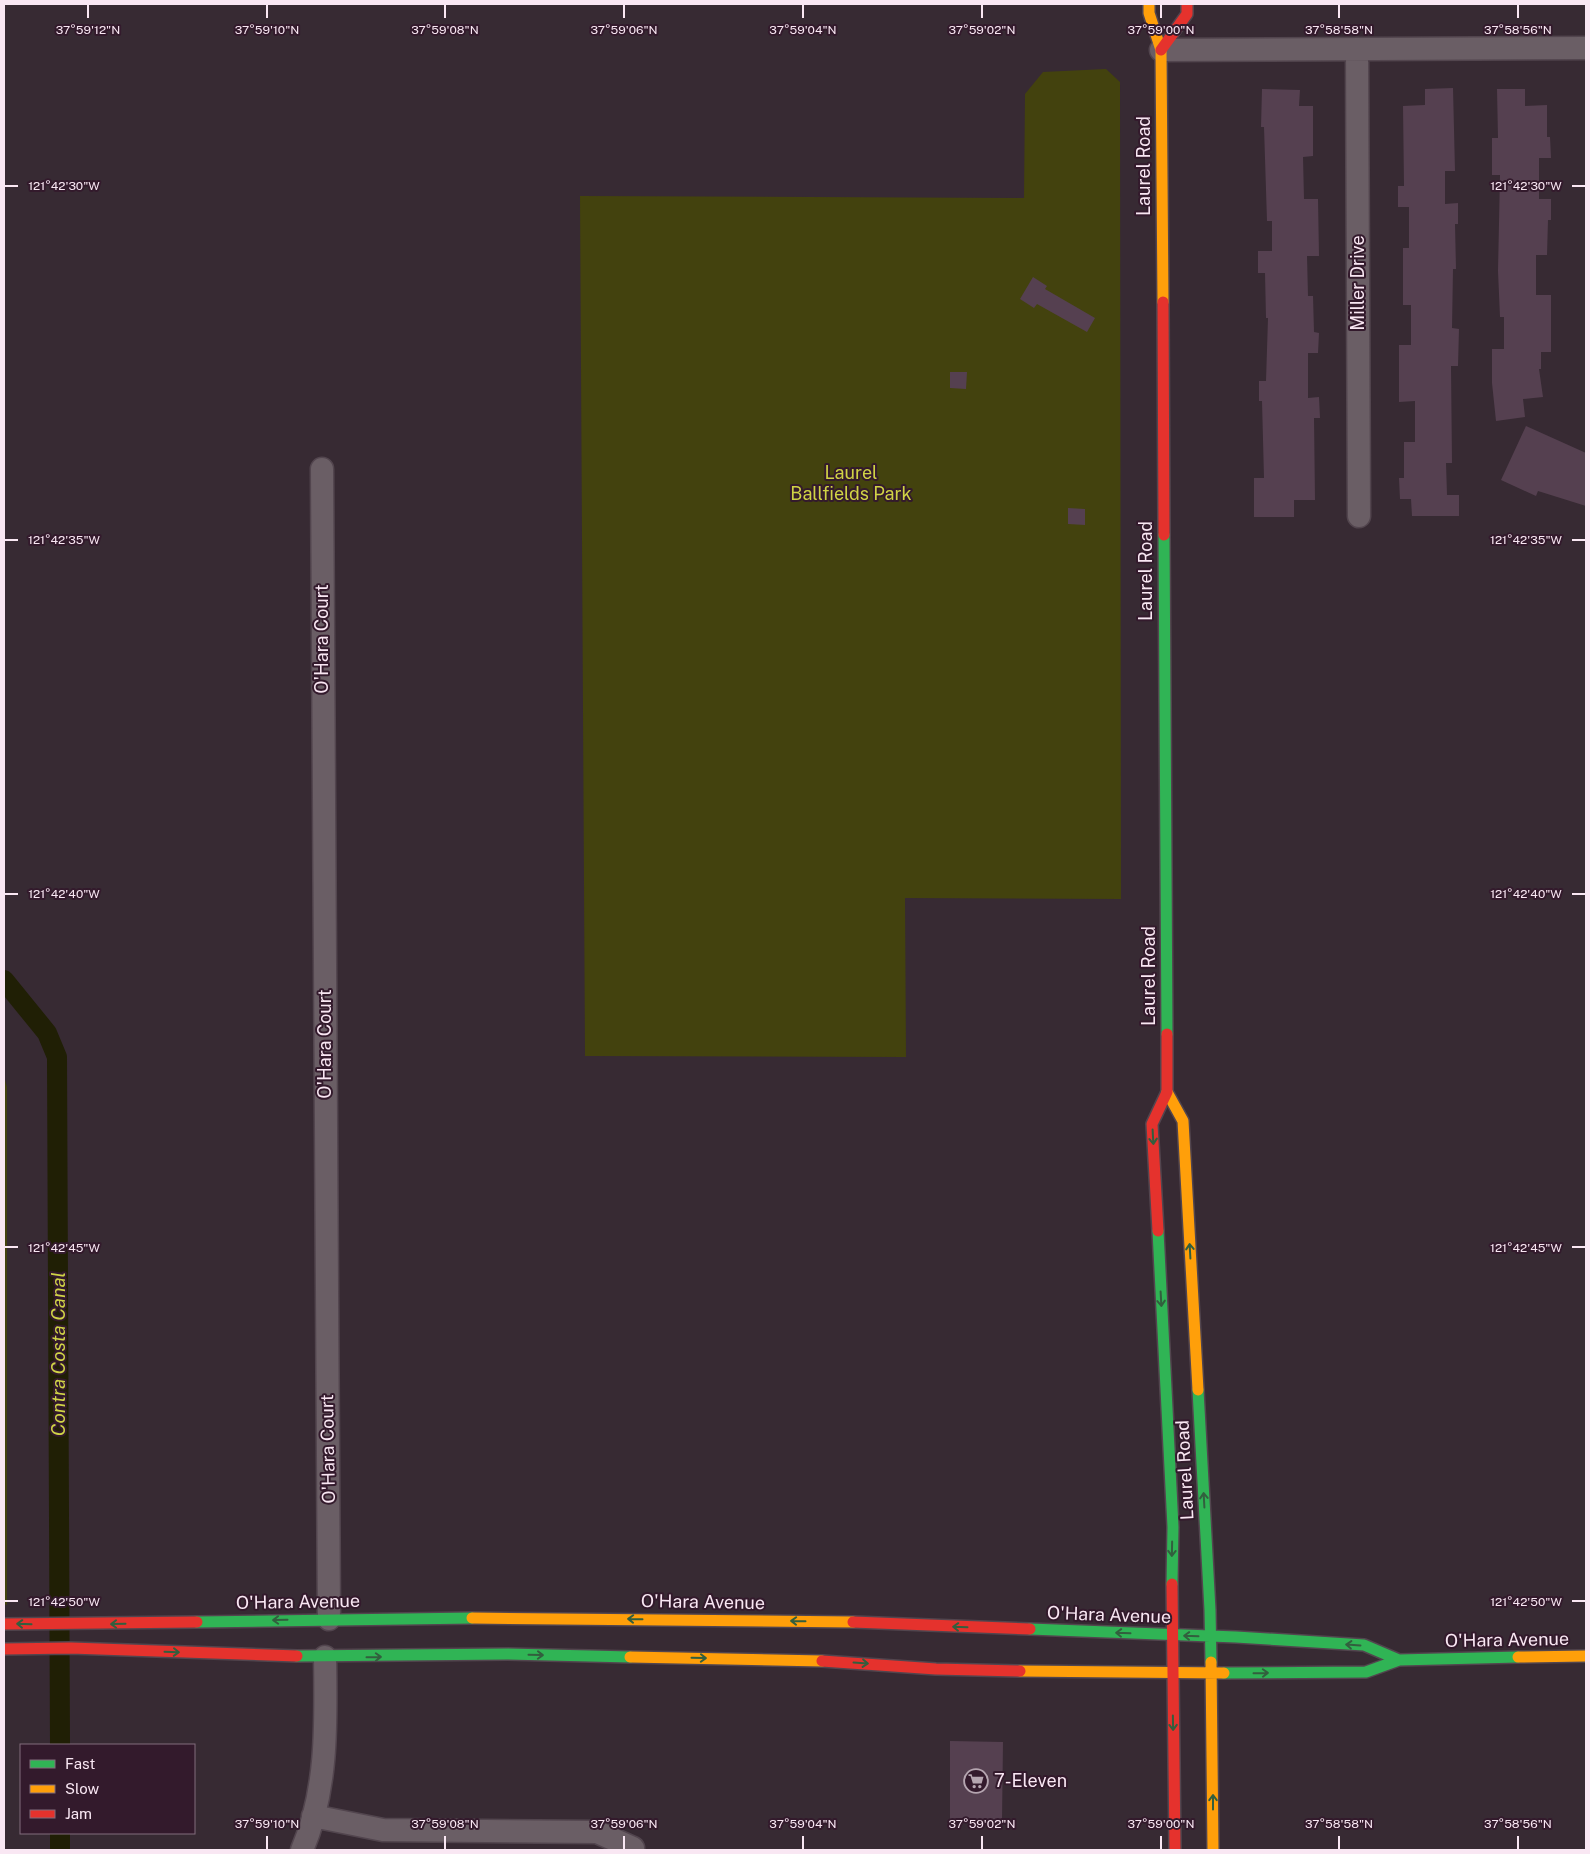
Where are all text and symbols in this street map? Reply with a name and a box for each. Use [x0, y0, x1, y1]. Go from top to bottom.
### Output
text: 37°59'12"N [56, 23, 120, 37]
text: 37°59'10"N [235, 23, 299, 37]
text: 37°59'08"N [411, 23, 479, 37]
text: 37°59'06"N [590, 23, 658, 37]
text: 37°59'04"N [769, 23, 837, 37]
text: 37°59'02"N [949, 23, 1015, 37]
text: 37°59'00"N [1127, 23, 1195, 37]
text: 37°58'58"N [1305, 23, 1373, 37]
text: 37°58'56"N [1484, 23, 1552, 37]
street label: Laurel Road [1133, 116, 1154, 216]
text: 121°42'30"W [28, 179, 100, 193]
text: 121°42'30"W [1490, 179, 1562, 193]
street label: Miller Drive [1347, 235, 1368, 331]
park label: Laurel Ballfields Park [790, 462, 912, 504]
street label: Laurel Road [1135, 521, 1156, 621]
text: 121°42'35"W [28, 533, 101, 547]
text: 121°42'35"W [1490, 533, 1563, 547]
street label: O'Hara Court [311, 584, 332, 694]
text: 121°42'40"W [28, 887, 100, 901]
text: 121°42'40"W [1490, 887, 1562, 901]
street label: Laurel Road [1138, 926, 1159, 1026]
street label: O'Hara Court [314, 989, 335, 1099]
one-way arrow [1148, 1129, 1157, 1145]
text: 121°42'45"W [28, 1241, 100, 1255]
text: 121°42'45"W [1490, 1241, 1562, 1255]
one-way arrow [1185, 1243, 1194, 1259]
water label: Contra Costa Canal [47, 1272, 69, 1436]
one-way arrow [1156, 1291, 1166, 1307]
street label: O'Hara Court [316, 1394, 339, 1504]
street label: Laurel Road [1171, 1419, 1198, 1521]
one-way arrow [1200, 1493, 1209, 1509]
one-way arrow [1167, 1540, 1177, 1557]
street label: O'Hara Avenue [236, 1590, 360, 1613]
street label: O'Hara Avenue [641, 1590, 765, 1613]
text: 121°42'50"W [28, 1595, 100, 1609]
text: 121°42'50"W [1490, 1595, 1562, 1609]
street label: O'Hara Avenue [1047, 1602, 1171, 1627]
one-way arrow [628, 1614, 644, 1624]
one-way arrow [273, 1615, 289, 1625]
one-way arrow [790, 1616, 806, 1626]
one-way arrow [110, 1619, 126, 1629]
one-way arrow [17, 1620, 33, 1629]
one-way arrow [953, 1623, 969, 1632]
one-way arrow [1115, 1628, 1131, 1638]
street label: O'Hara Avenue [1445, 1628, 1569, 1651]
one-way arrow [1183, 1631, 1200, 1641]
one-way arrow [1346, 1640, 1362, 1649]
one-way arrow [163, 1647, 179, 1656]
one-way arrow [528, 1650, 544, 1660]
one-way arrow [366, 1652, 382, 1661]
one-way arrow [690, 1653, 707, 1663]
one-way arrow [853, 1659, 869, 1668]
one-way arrow [1252, 1669, 1268, 1678]
one-way arrow [1168, 1714, 1178, 1731]
legend [20, 1744, 195, 1834]
text: Fast [65, 1755, 95, 1772]
supermarket icon: 7-Eleven [963, 1768, 989, 1794]
place label: 7-Eleven [994, 1770, 1067, 1791]
text: Slow [65, 1780, 100, 1797]
one-way arrow [1208, 1794, 1218, 1810]
text: Jam [65, 1805, 92, 1822]
text: 37°59'10"N [235, 1817, 299, 1831]
text: 37°59'08"N [411, 1817, 479, 1831]
text: 37°59'06"N [590, 1817, 658, 1831]
text: 37°59'04"N [769, 1817, 837, 1831]
text: 37°59'02"N [949, 1817, 1015, 1831]
text: 37°59'00"N [1127, 1817, 1195, 1831]
text: 37°58'58"N [1305, 1817, 1373, 1831]
text: 37°58'56"N [1484, 1817, 1552, 1831]

